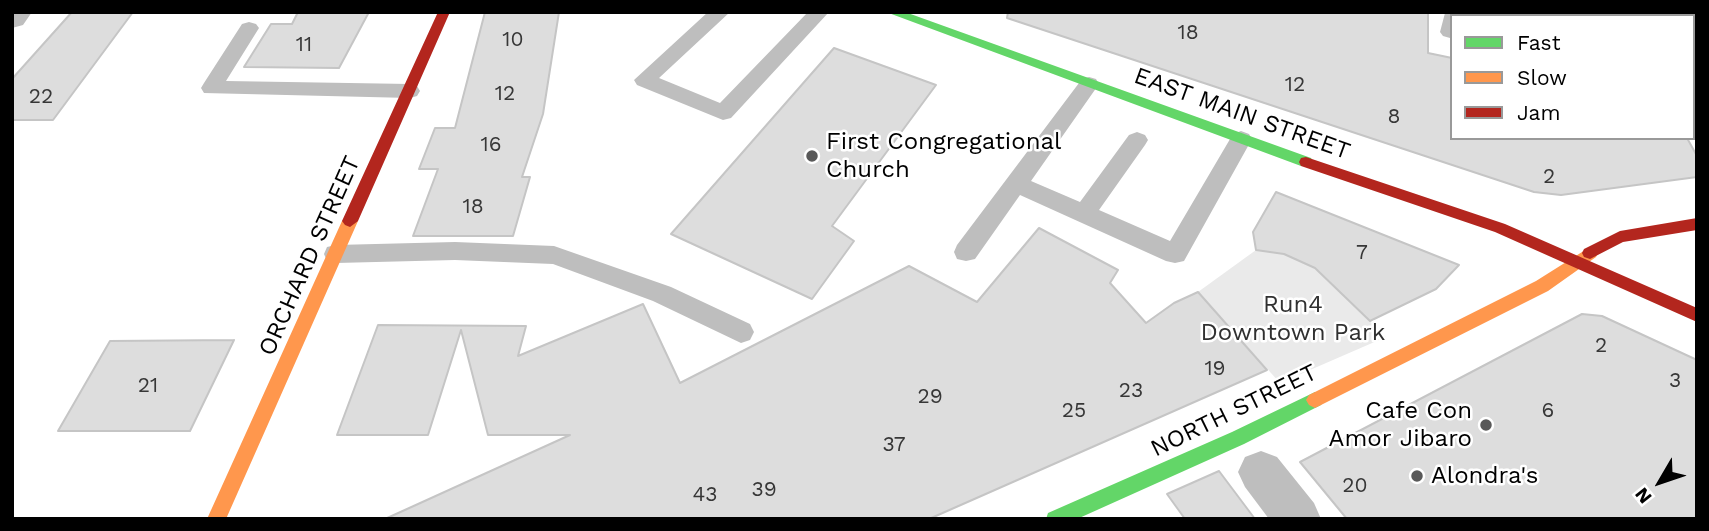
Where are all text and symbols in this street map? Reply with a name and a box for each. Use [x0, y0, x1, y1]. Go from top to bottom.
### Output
legend [1450, 14, 1695, 140]
house number: 18 [1177, 20, 1199, 46]
house number: 10 [502, 27, 524, 53]
text: Fast [1517, 30, 1561, 55]
house number: 11 [296, 32, 312, 58]
street label: EAST MAIN STREET [1130, 62, 1354, 166]
text: Slow [1517, 65, 1567, 90]
house number: 12 [1285, 72, 1305, 98]
house number: 12 [495, 81, 515, 107]
house number: 22 [29, 84, 53, 110]
text: Jam [1517, 100, 1560, 125]
house number: 8 [1388, 104, 1400, 130]
place label: First Congregational Church [826, 128, 1061, 184]
house number: 16 [481, 132, 501, 158]
marker: First Congregational Church [804, 148, 820, 164]
street label: ORCHARD STREET [253, 152, 367, 360]
house number: 2 [1543, 164, 1555, 190]
house number: 18 [462, 194, 484, 220]
house number: 7 [1356, 240, 1368, 266]
park label: Run4 Downtown Park [1201, 291, 1385, 347]
house number: 2 [1595, 333, 1607, 359]
house number: 19 [1204, 356, 1226, 382]
street label: NORTH STREET [1146, 358, 1322, 464]
house number: 3 [1669, 368, 1681, 394]
house number: 21 [138, 373, 158, 399]
house number: 23 [1119, 378, 1143, 404]
house number: 29 [917, 384, 943, 410]
place label: Cafe Con Amor Jibaro [1329, 397, 1472, 453]
house number: 25 [1062, 398, 1086, 424]
house number: 6 [1542, 398, 1554, 424]
marker: Cafe Con Amor Jibaro [1478, 417, 1494, 433]
house number: 37 [882, 432, 906, 458]
north arrow [1625, 447, 1695, 517]
place label: Alondra's [1431, 462, 1538, 490]
marker: Alondra's [1409, 468, 1425, 484]
house number: 20 [1342, 473, 1368, 499]
house number: 39 [751, 477, 777, 503]
house number: 43 [692, 482, 718, 508]
text: N [1630, 483, 1657, 508]

